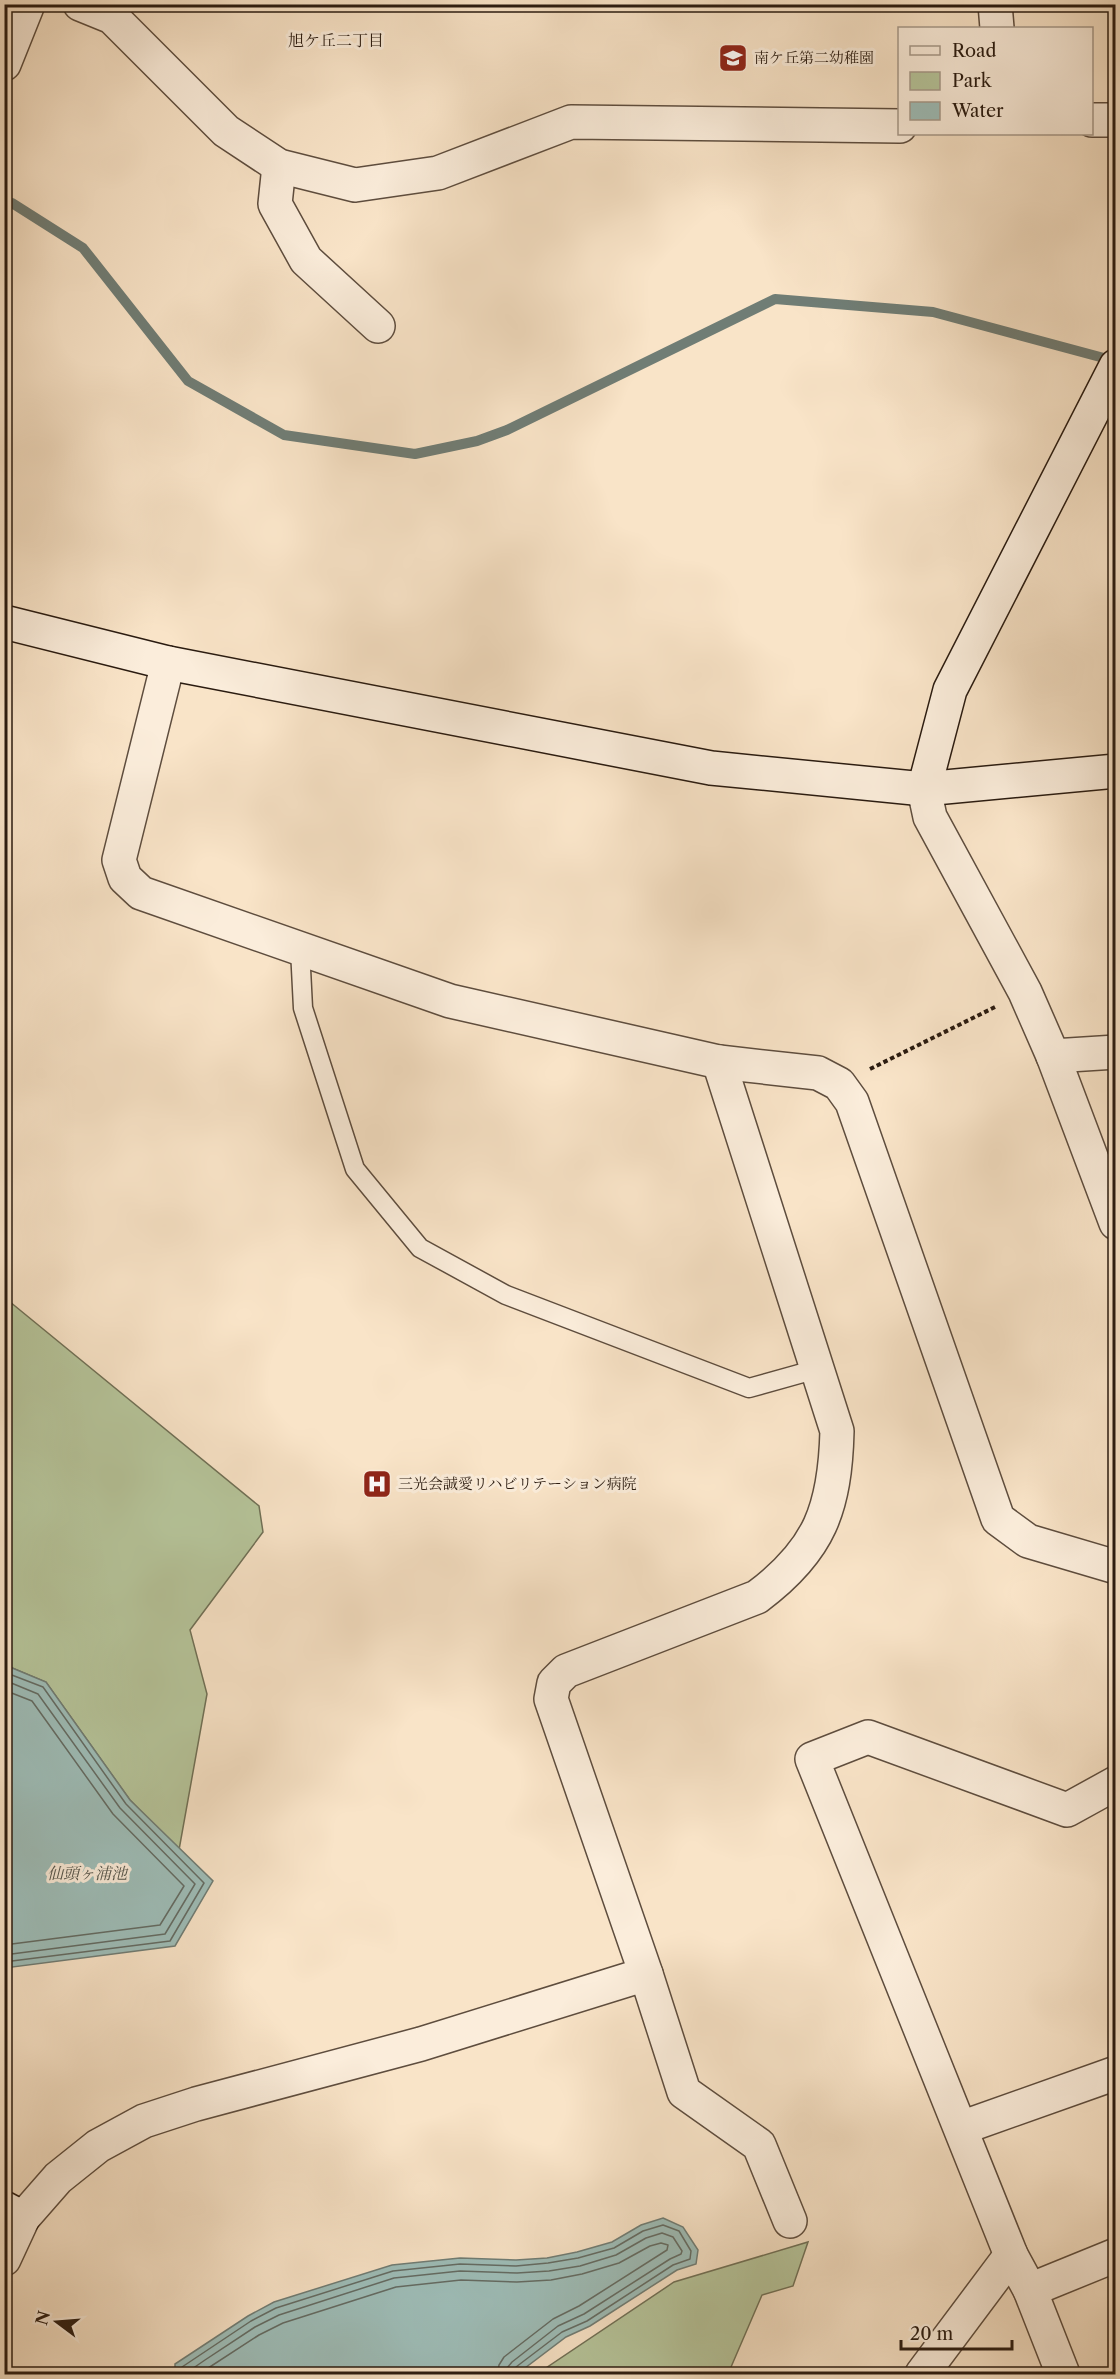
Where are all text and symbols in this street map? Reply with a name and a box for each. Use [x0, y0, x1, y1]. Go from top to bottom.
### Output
legend [898, 27, 1093, 135]
district label: 旭ケ丘二丁目 [288, 30, 384, 50]
text: Road [952, 40, 997, 62]
school or university icon: 南ケ丘第二幼稚園 [717, 42, 749, 74]
place label: 南ケ丘第二幼稚園 [754, 48, 874, 67]
text: Park [952, 70, 993, 92]
text: Water [951, 100, 1004, 122]
hospital icon: 三光会誠愛リハビリテーション病院 [361, 1468, 393, 1500]
place label: 三光会誠愛リハビリテーション病院 [398, 1474, 637, 1493]
water label: 仙頭ヶ浦池 [47, 1863, 129, 1883]
north arrow [27, 2292, 87, 2352]
text: N [31, 2308, 54, 2327]
scale bar [901, 2313, 1012, 2351]
text: 20 m [910, 2323, 954, 2345]

